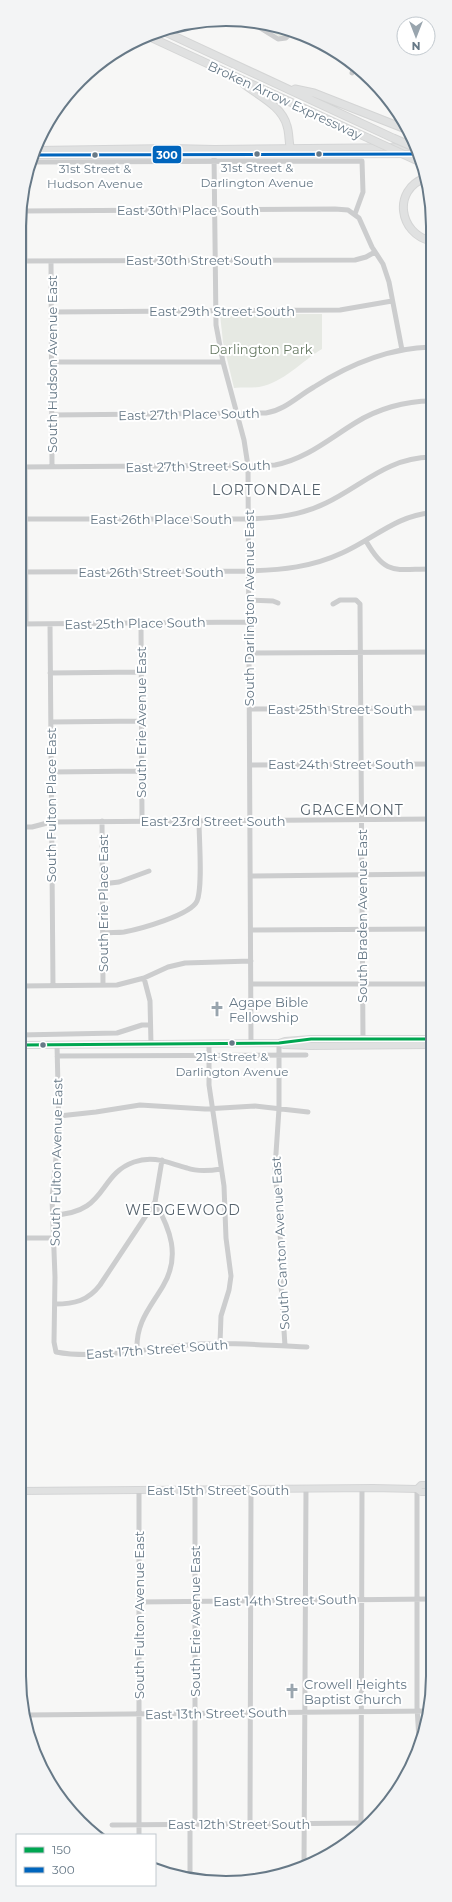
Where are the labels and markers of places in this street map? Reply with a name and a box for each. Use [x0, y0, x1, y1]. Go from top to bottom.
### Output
marker: 31st Street & Darlington Avenue [252, 149, 262, 159]
unlabelled marker [314, 149, 324, 159]
marker: 31st Street & Hudson Avenue [90, 150, 100, 160]
place label: 31st Street & Darlington Avenue [200, 160, 314, 190]
place label: 31st Street & Hudson Avenue [47, 161, 143, 191]
place label: Agape Bible Fellowship [229, 994, 309, 1025]
church icon: Agape Bible Fellowship [208, 1000, 226, 1018]
marker: 21st Street & Darlington Avenue [227, 1038, 237, 1048]
unlabelled marker [38, 1040, 48, 1050]
place label: 21st Street & Darlington Avenue [175, 1049, 289, 1079]
place label: Crowell Heights Baptist Church [304, 1676, 407, 1707]
church icon: Crowell Heights Baptist Church [283, 1682, 301, 1700]

